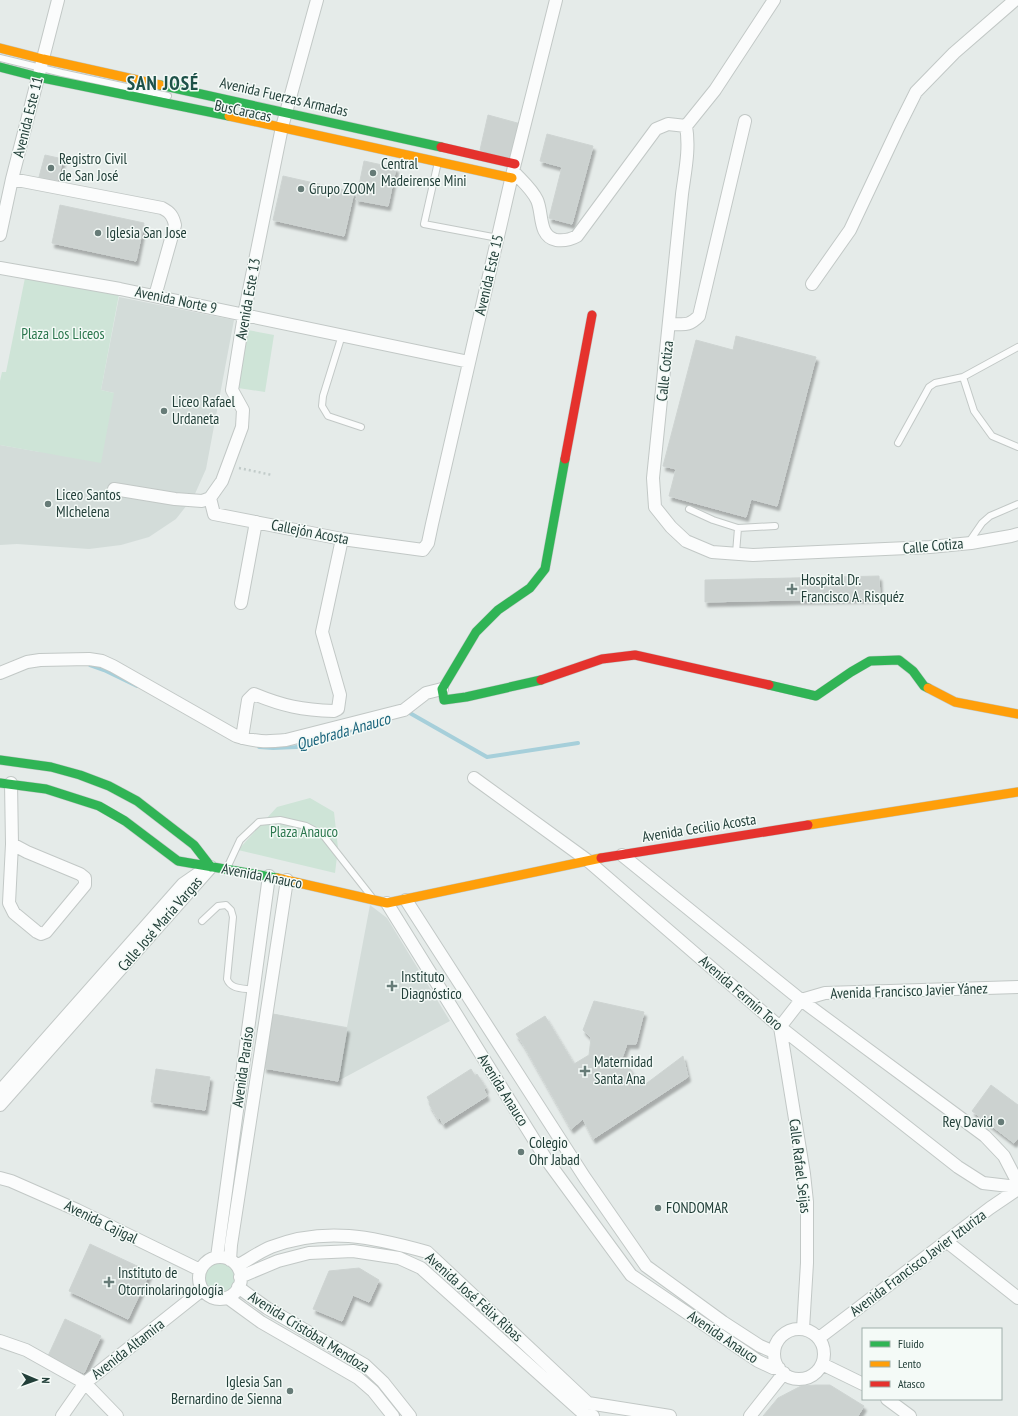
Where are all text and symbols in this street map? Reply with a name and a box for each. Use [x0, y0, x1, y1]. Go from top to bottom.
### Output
district label: SAN JOSÉ [127, 71, 199, 95]
street label: Avenida Fuerzas Armadas [218, 73, 350, 120]
street label: Avenida Este 11 [8, 75, 47, 159]
street label: BusCaracas [213, 95, 273, 126]
place label: Registro Civil de San José [59, 149, 128, 185]
place label: Central Madeirense Mini [381, 154, 467, 190]
marker: Registro Civil de San José [46, 163, 56, 173]
marker: Central Madeirense Mini [368, 168, 378, 178]
place label: Grupo ZOOM [309, 179, 375, 198]
marker: Grupo ZOOM [296, 184, 306, 194]
place label: Iglesia San Jose [106, 223, 187, 242]
marker: Iglesia San Jose [93, 228, 103, 238]
street label: Avenida Este 15 [470, 233, 507, 317]
street label: Avenida Este 13 [231, 257, 264, 341]
street label: Avenida Norte 9 [133, 282, 219, 317]
park label: Plaza Los Liceos [21, 324, 105, 343]
street label: Calle Cotiza [652, 340, 677, 402]
place label: Liceo Rafael Urdaneta [172, 392, 236, 428]
marker: Liceo Rafael Urdaneta [159, 406, 169, 416]
place label: Liceo Santos MIchelena [56, 485, 121, 521]
marker: Liceo Santos MIchelena [43, 499, 53, 509]
street label: Callejón Acosta [270, 515, 350, 548]
street label: Calle Cotiza [902, 533, 964, 558]
place label: Hospital Dr. Francisco A. Risquéz [801, 570, 904, 606]
marker: Hospital Dr. Francisco A. Risquéz [786, 583, 798, 595]
water label: Quebrada Anauco [294, 708, 393, 754]
street label: Avenida Cecilio Acosta [641, 809, 757, 846]
park label: Plaza Anauco [270, 822, 338, 841]
street label: Avenida Anauco [220, 858, 304, 893]
street label: Calle José María Vargas [113, 872, 206, 975]
street label: Avenida Fermín Toro [695, 951, 787, 1034]
place label: Instituto Diagnóstico [401, 967, 462, 1003]
street label: Avenida Francisco Javier Yánez [830, 978, 988, 1003]
marker: Instituto Diagnóstico [386, 980, 398, 992]
street label: Avenida Paraíso [227, 1025, 258, 1109]
street label: Avenida Anauco [474, 1050, 533, 1129]
place label: Maternidad Santa Ana [594, 1052, 653, 1088]
marker: Maternidad Santa Ana [579, 1065, 591, 1077]
place label: Rey David [943, 1112, 993, 1131]
marker: Rey David [996, 1117, 1006, 1127]
street label: Calle Rafael Seijas [785, 1118, 816, 1214]
place label: Colegio Ohr Jabad [529, 1133, 580, 1169]
marker: Colegio Ohr Jabad [516, 1147, 526, 1157]
street label: Avenida Cajigal [61, 1196, 141, 1248]
place label: FONDOMAR [666, 1198, 728, 1217]
marker: FONDOMAR [653, 1203, 663, 1213]
street label: Avenida Francisco Javier Izturiza [846, 1205, 990, 1320]
street label: Avenida José Félix Ribas [422, 1248, 527, 1345]
place label: Instituto de Otorrinolaringología [118, 1263, 223, 1299]
marker: Instituto de Otorrinolaringología [103, 1276, 115, 1288]
street label: Avenida Cristóbal Mendoza [245, 1287, 373, 1377]
street label: Avenida Anauco [684, 1306, 762, 1367]
street label: Avenida Altamira [87, 1314, 168, 1383]
legend [862, 1328, 1002, 1400]
text: Fluido [898, 1336, 924, 1351]
text: Lento [898, 1356, 921, 1371]
north arrow [16, 1360, 56, 1400]
place label: Iglesia San Bernardino de Sienna [171, 1372, 282, 1408]
text: Atasco [898, 1376, 925, 1391]
text: N [39, 1377, 53, 1384]
marker: Iglesia San Bernardino de Sienna [285, 1386, 295, 1396]

